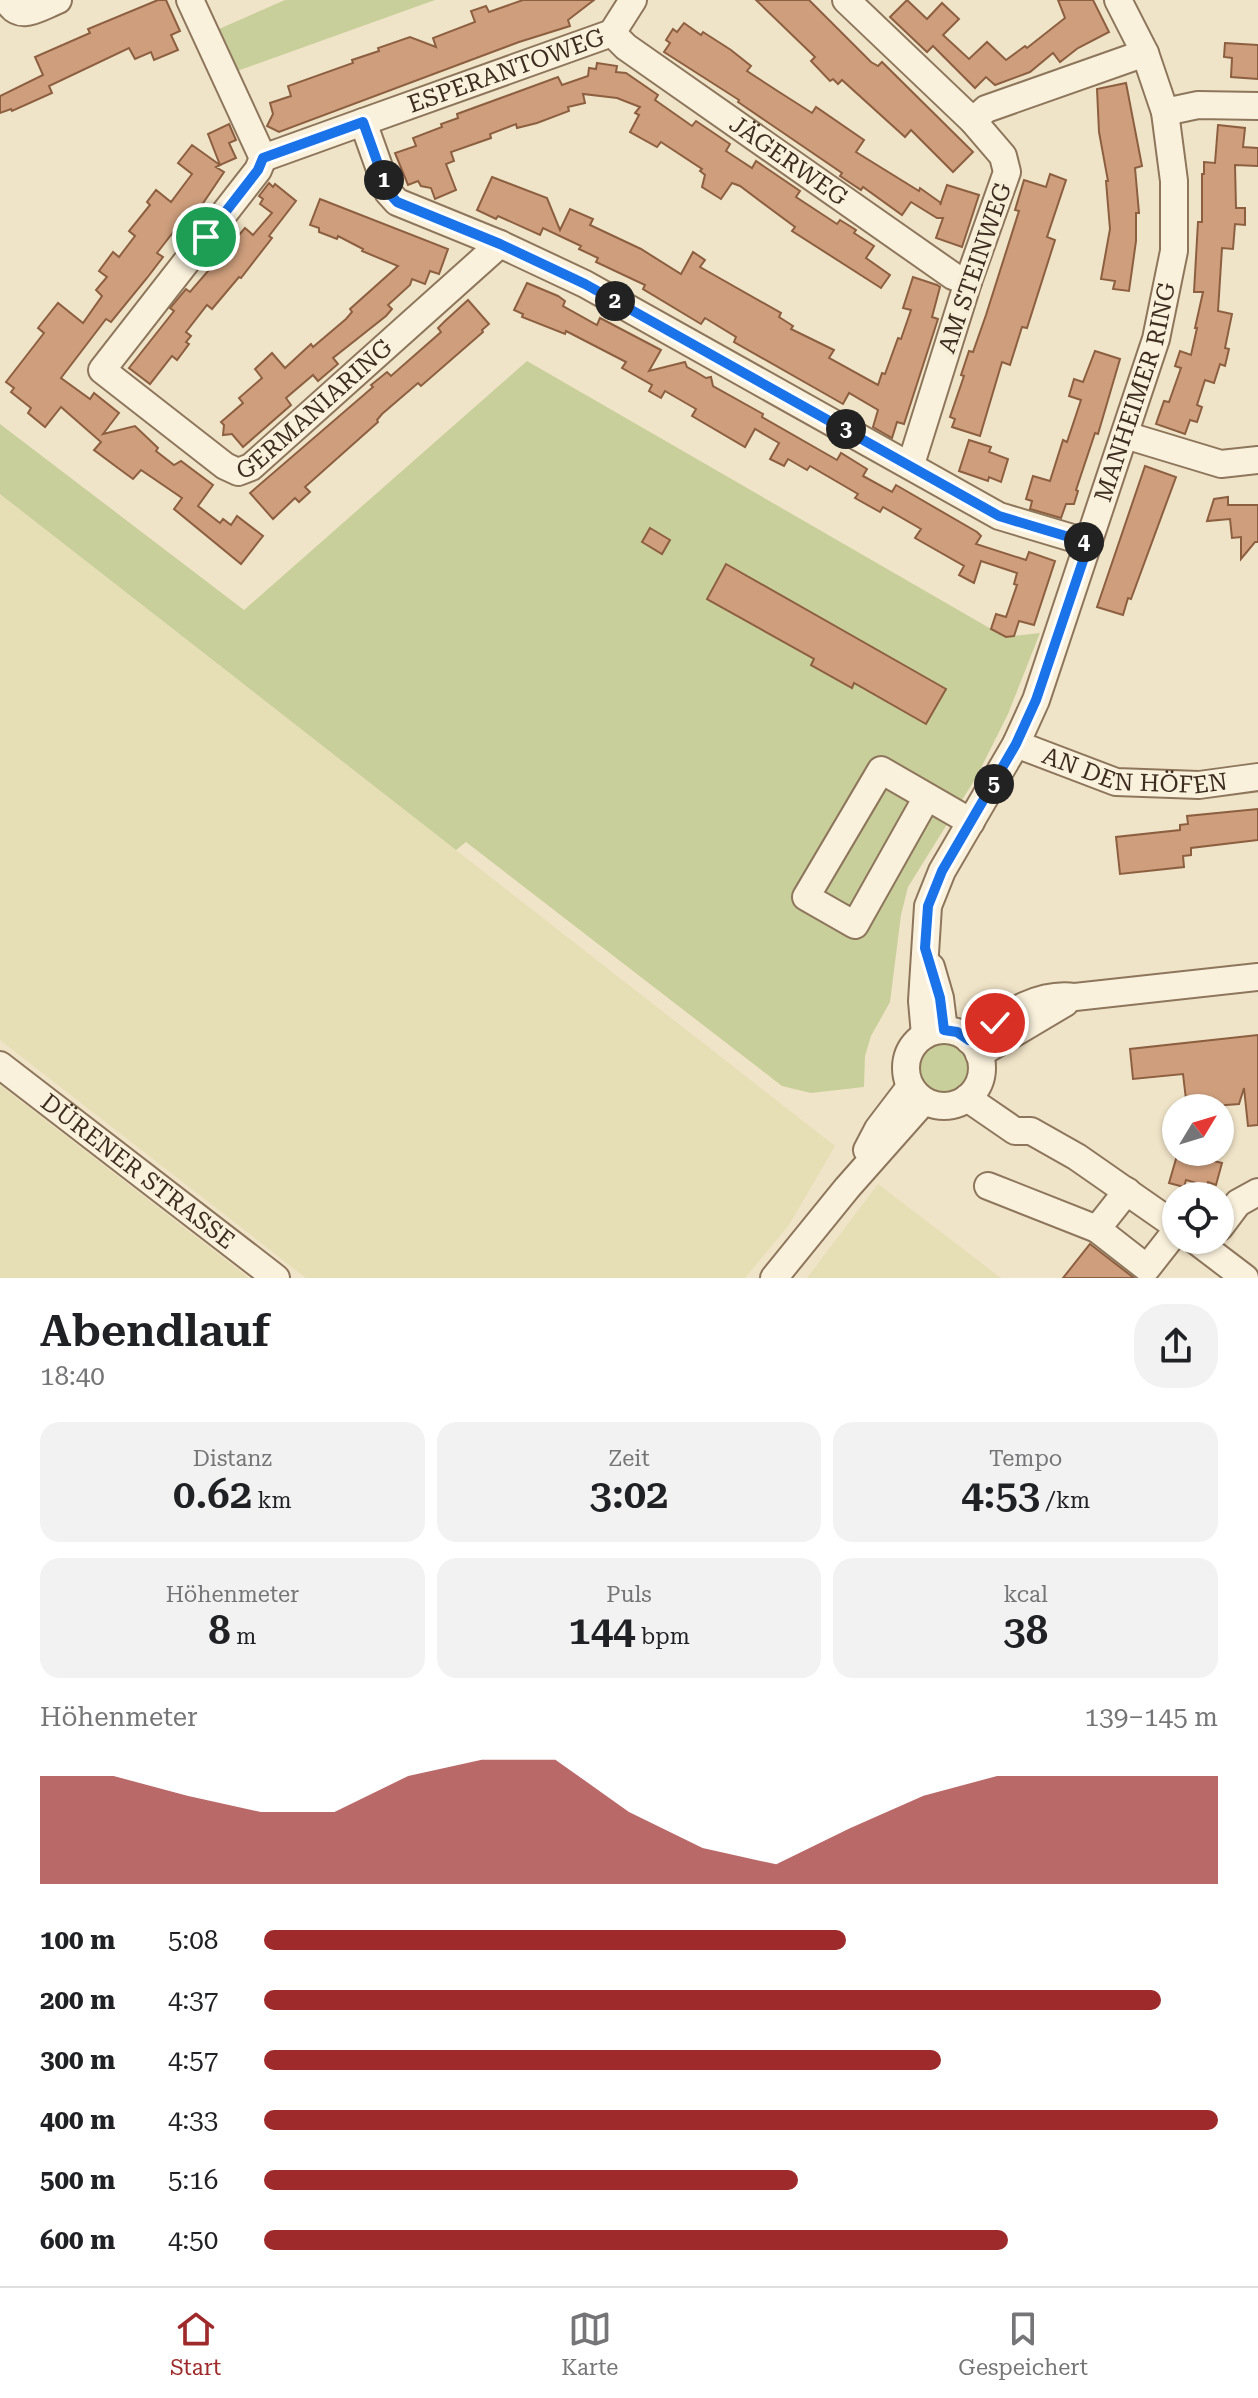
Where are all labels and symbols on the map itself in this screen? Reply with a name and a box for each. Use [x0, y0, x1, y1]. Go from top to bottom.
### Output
street label: ESPERANTOWEG [404, 23, 608, 119]
street label: JÄGERWEG [724, 110, 853, 212]
pin: 1 [364, 160, 404, 200]
street label: AM STEINWEG [933, 179, 1017, 357]
pin [172, 203, 240, 271]
street label: MANHEIMER RING [1089, 280, 1181, 505]
pin: 2 [595, 281, 635, 321]
street label: GERMANIARING [233, 333, 398, 485]
pin: 3 [826, 409, 866, 449]
pin: 4 [1064, 522, 1104, 562]
street label: AN DEN HÖFEN [1038, 741, 1229, 800]
pin: 5 [974, 764, 1014, 804]
pin [961, 989, 1029, 1057]
street label: DÜRENER STRASSE [35, 1088, 240, 1255]
north arrow [1162, 1094, 1234, 1166]

